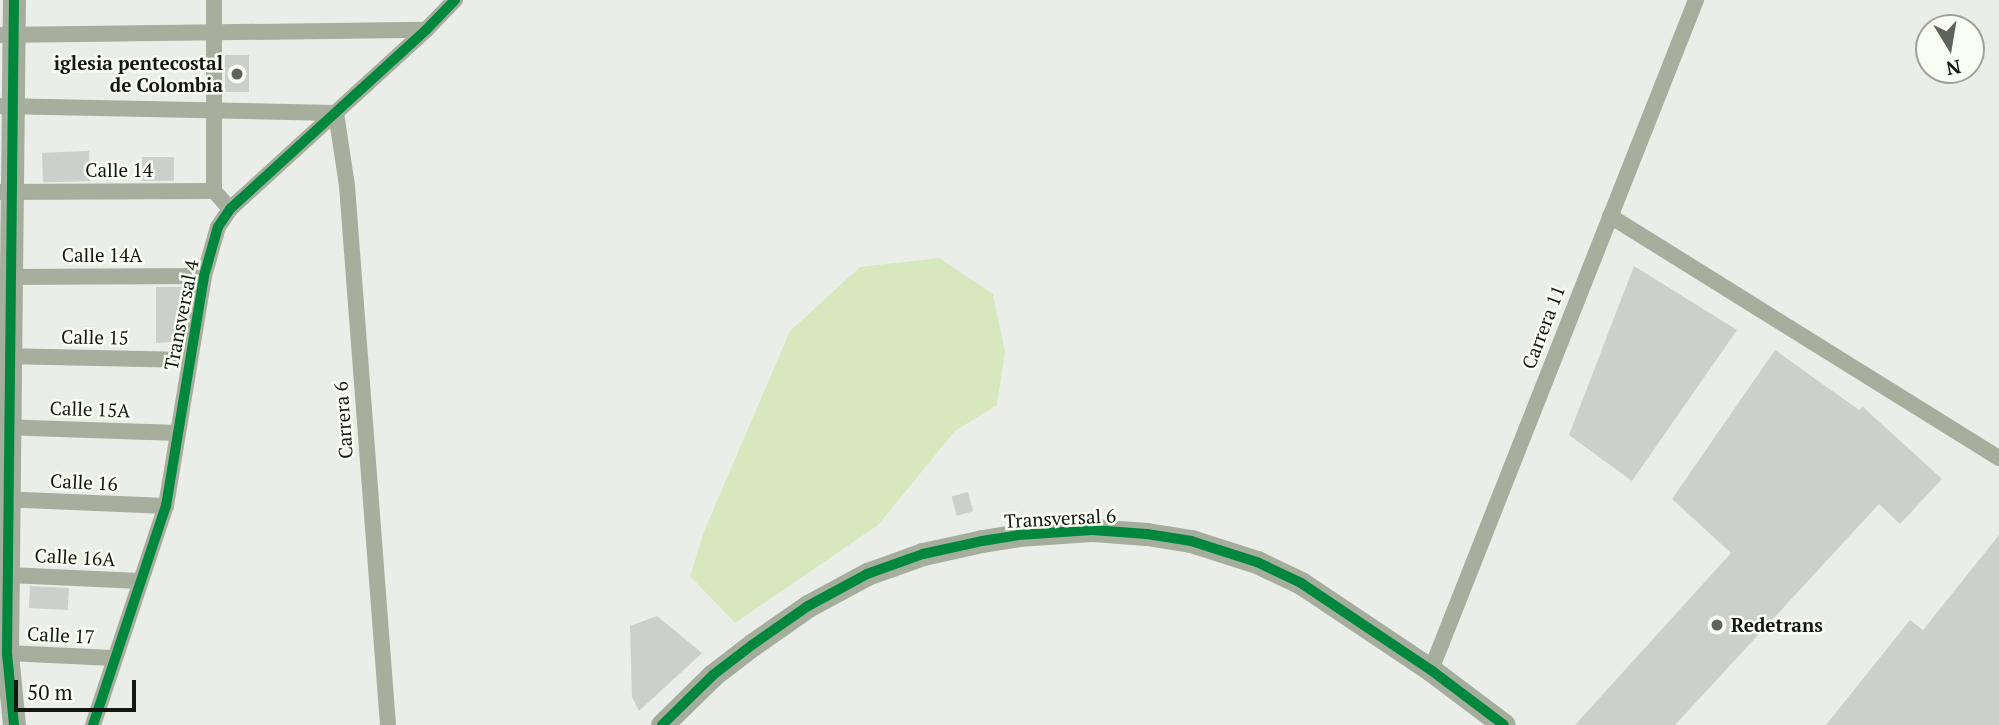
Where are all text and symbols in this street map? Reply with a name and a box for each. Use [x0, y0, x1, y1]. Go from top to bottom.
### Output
north arrow [1915, 14, 1985, 84]
place label: iglesia pentecostal de Colombia [54, 52, 223, 96]
text: N [1944, 54, 1963, 82]
marker: iglesia pentecostal de Colombia [229, 66, 245, 82]
street label: Calle 14 [85, 159, 153, 181]
street label: Calle 14A [62, 244, 142, 266]
street label: Transversal 4 [159, 258, 203, 372]
street label: Carrera 11 [1517, 282, 1569, 372]
street label: Calle 15 [61, 325, 129, 349]
street label: Carrera 6 [329, 380, 357, 460]
street label: Calle 15A [49, 396, 131, 422]
street label: Calle 16 [50, 469, 118, 495]
street label: Transversal 6 [1003, 504, 1117, 532]
street label: Calle 16A [34, 544, 116, 570]
place label: Redetrans [1731, 614, 1823, 636]
marker: Redetrans [1709, 617, 1725, 633]
street label: Calle 17 [27, 622, 95, 648]
scale bar [18, 666, 140, 710]
text: 50 m [27, 678, 73, 706]

